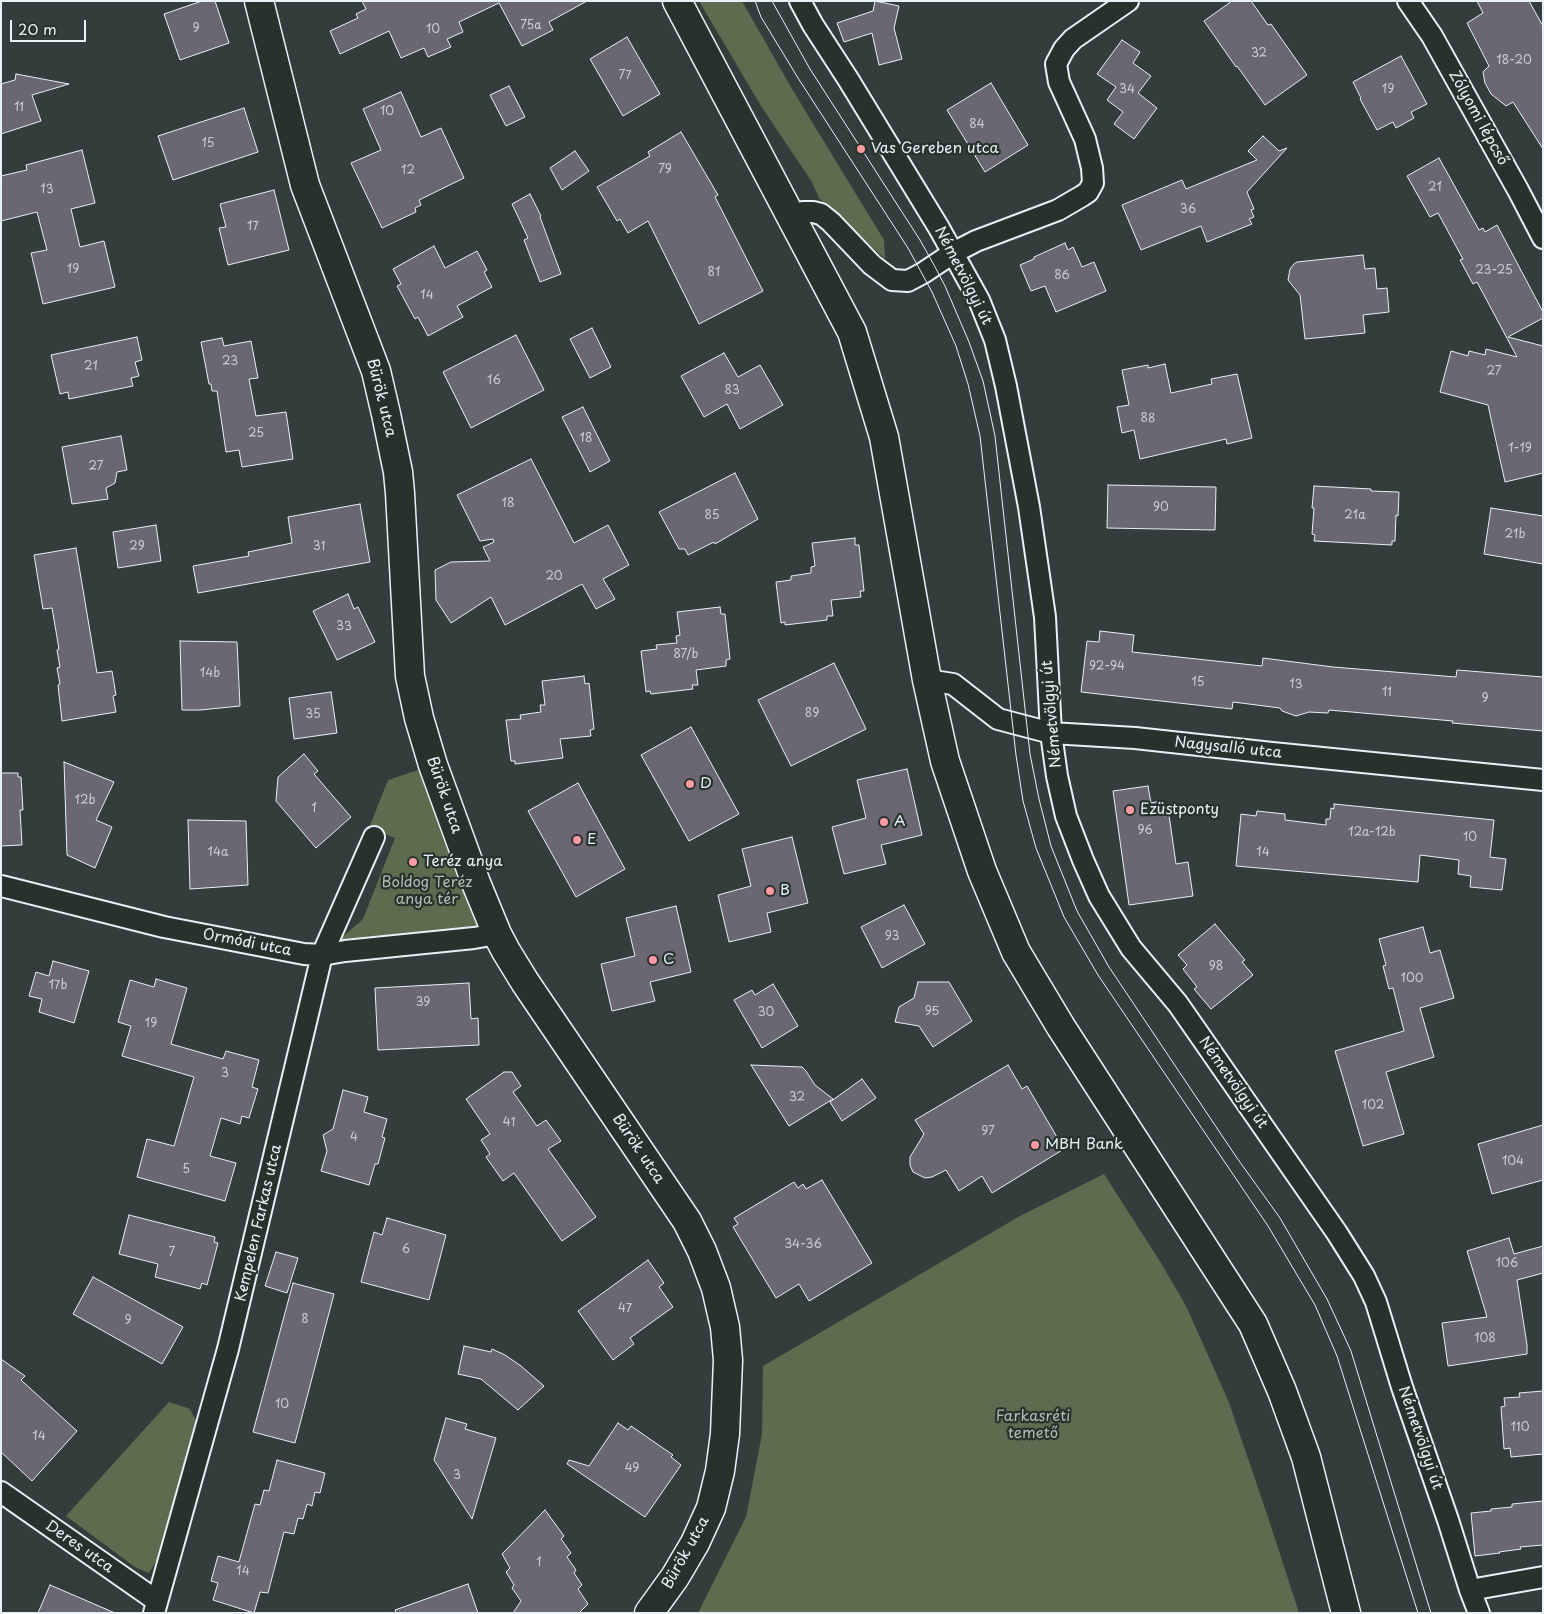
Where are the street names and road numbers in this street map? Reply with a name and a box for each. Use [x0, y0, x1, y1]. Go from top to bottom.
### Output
street label: Zólyomi lépcső [1444, 67, 1512, 169]
street label: Németvölgyi út [930, 224, 996, 328]
street label: Bürök utca [363, 357, 399, 439]
street label: Németvölgyi út [1038, 659, 1066, 769]
street label: Nagysalló utca [1173, 733, 1283, 763]
street label: Bürök utca [422, 754, 466, 836]
street label: Ormódi utca [201, 926, 293, 960]
street label: Németvölgyi út [1195, 1034, 1271, 1132]
street label: Bürök utca [608, 1111, 668, 1187]
street label: Kempelen Farkas utca [232, 1143, 286, 1303]
street label: Németvölgyi út [1394, 1384, 1446, 1492]
street label: Bürök utca [659, 1514, 713, 1592]
street label: Deres utca [41, 1517, 117, 1577]

